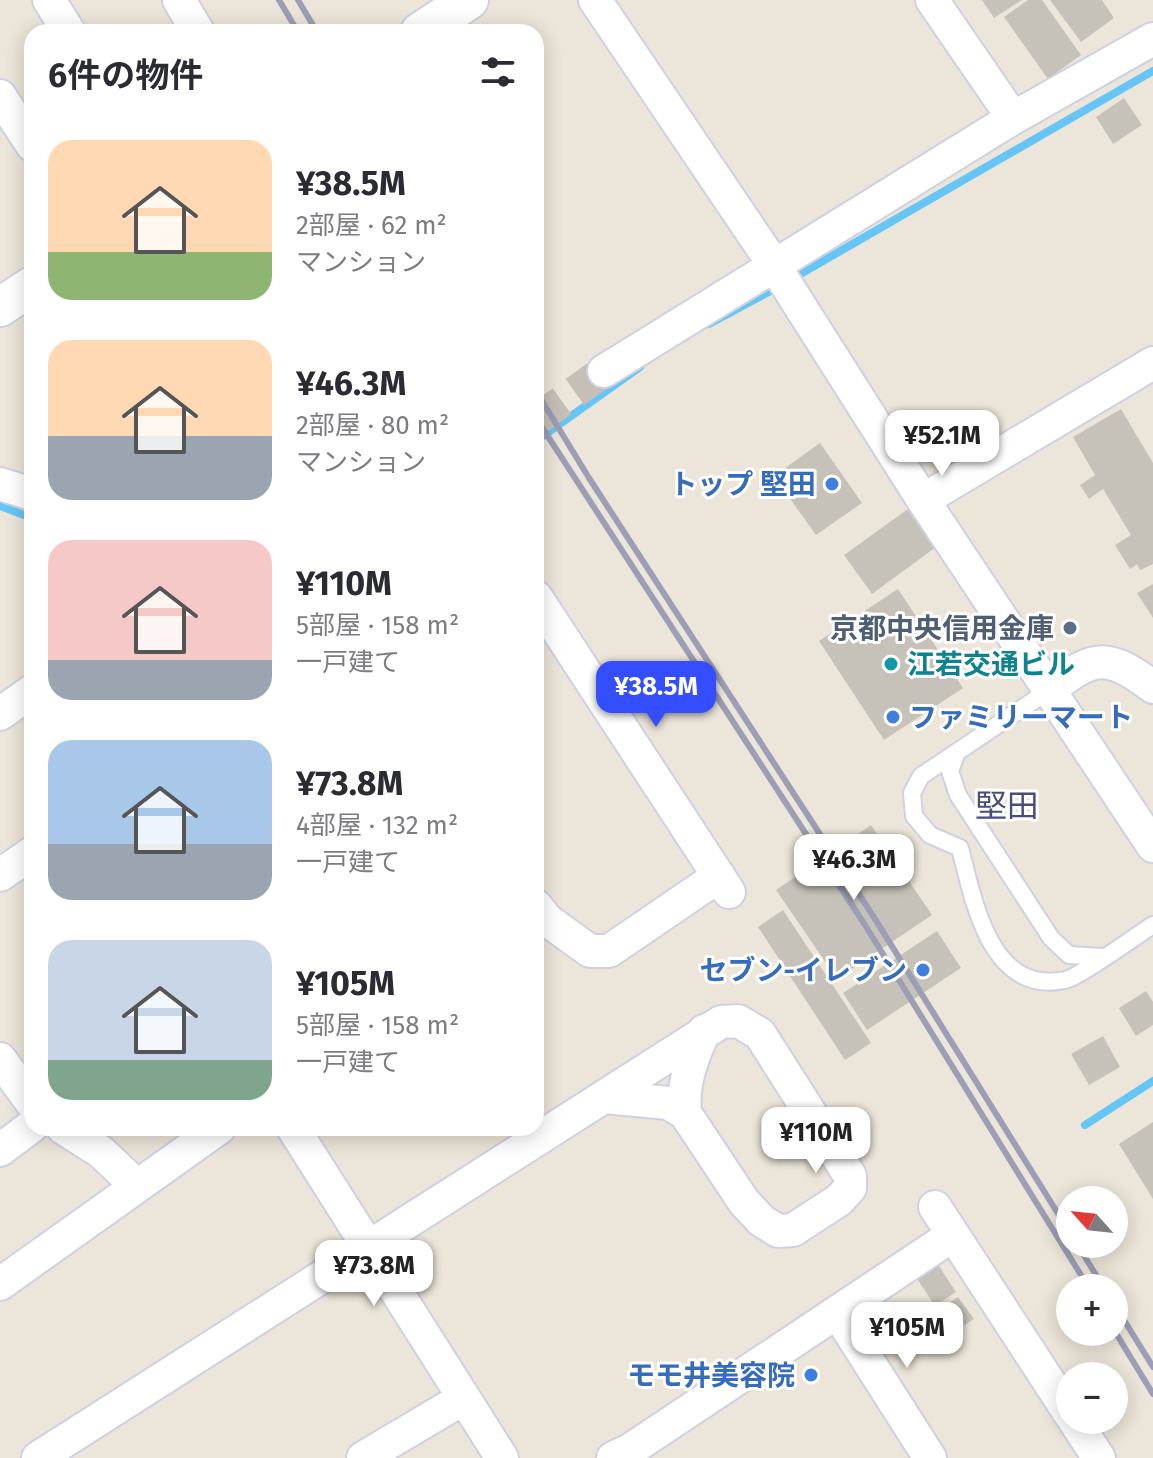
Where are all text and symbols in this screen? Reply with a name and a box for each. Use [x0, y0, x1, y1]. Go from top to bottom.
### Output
icon: filters [476, 50, 520, 94]
text: 6件の物件 [48, 55, 203, 96]
text: ¥38.5M [296, 163, 406, 204]
icon: home [112, 172, 208, 268]
text: 2部屋 · 62 m² [296, 210, 447, 241]
text: マンション [296, 247, 426, 278]
text: ¥46.3M [296, 363, 406, 404]
icon: home [112, 372, 208, 468]
text: 2部屋 · 80 m² [296, 410, 449, 441]
pin: ¥52.1M [877, 410, 1007, 478]
text: ¥52.1M [903, 420, 981, 451]
text: マンション [296, 447, 426, 478]
place label: トップ 堅田 [669, 468, 816, 501]
marker: トップ 堅田 [823, 475, 841, 493]
text: ¥110M [296, 563, 392, 604]
icon: home [112, 572, 208, 668]
text: 5部屋 · 158 m² [296, 610, 459, 641]
place label: 京都中央信用金庫 [830, 612, 1054, 645]
marker: 京都中央信用金庫 [1061, 619, 1079, 637]
text: 一戸建て [296, 647, 400, 678]
place label: 江若交通ビル [907, 648, 1075, 681]
marker: 江若交通ビル [882, 655, 900, 673]
pin: ¥38.5M [591, 661, 721, 729]
text: ¥38.5M [614, 671, 698, 702]
place label: ファミリーマート [909, 701, 1133, 734]
marker: ファミリーマート [884, 708, 902, 726]
text: ¥73.8M [296, 763, 403, 804]
icon: home [112, 772, 208, 868]
district label: 堅田 [975, 787, 1039, 825]
text: 4部屋 · 132 m² [296, 810, 458, 841]
pin: ¥46.3M [789, 834, 919, 902]
text: ¥46.3M [812, 844, 896, 875]
text: 一戸建て [296, 847, 400, 878]
place label: セブン-イレブン [700, 954, 907, 987]
marker: セブン-イレブン [914, 961, 932, 979]
text: ¥105M [296, 963, 395, 1004]
icon: home [112, 972, 208, 1068]
text: 5部屋 · 158 m² [296, 1010, 459, 1041]
text: 一戸建て [296, 1047, 400, 1078]
pin: ¥110M [760, 1107, 872, 1175]
text: ¥110M [779, 1117, 853, 1148]
north arrow [1056, 1186, 1128, 1258]
map controls [1056, 1186, 1128, 1434]
pin: ¥73.8M [309, 1240, 439, 1308]
text: ¥73.8M [333, 1250, 415, 1281]
button: + [1056, 1274, 1128, 1346]
pin: ¥105M [851, 1302, 963, 1370]
text: ¥105M [869, 1312, 945, 1343]
place label: モモ井美容院 [627, 1359, 795, 1392]
button: − [1056, 1362, 1128, 1434]
marker: モモ井美容院 [802, 1366, 820, 1384]

